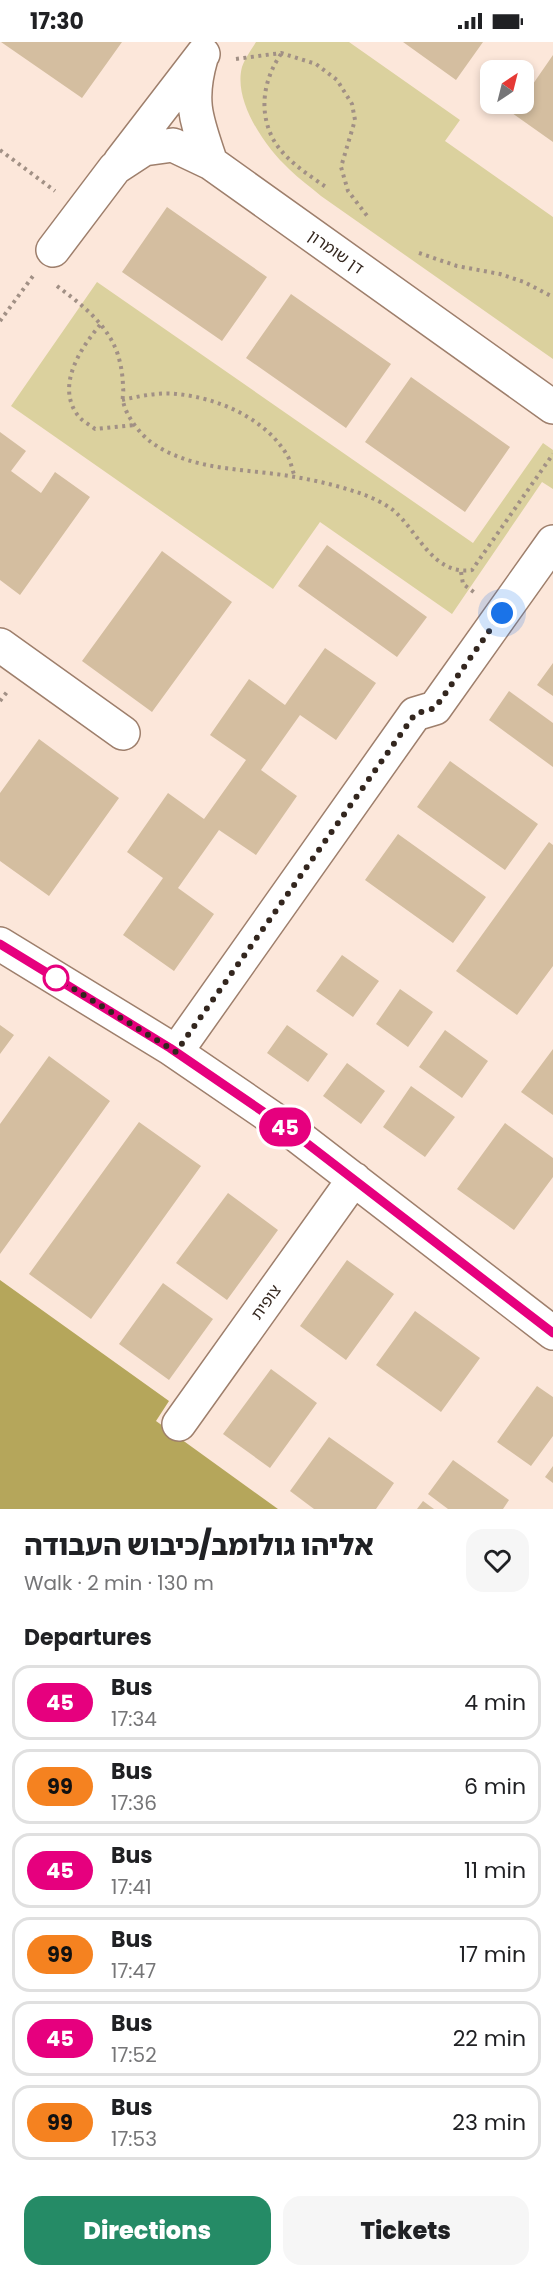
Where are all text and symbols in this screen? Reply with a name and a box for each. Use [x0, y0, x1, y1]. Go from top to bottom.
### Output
text: 17:30 [30, 6, 84, 37]
north arrow [480, 60, 534, 114]
map controls [480, 60, 534, 114]
street label: דן שומרון [303, 224, 369, 280]
your location [487, 598, 517, 628]
unlabelled marker [43, 965, 69, 991]
line badge: 45 [258, 1108, 312, 1146]
text: 45 [271, 1113, 299, 1142]
street label: צופית [245, 1280, 287, 1324]
text: אליהו גולומב/כיבוש העבודה [24, 1526, 374, 1565]
button: heart [466, 1529, 529, 1592]
text: Walk · 2 min · 130 m [24, 1569, 214, 1597]
text: Departures [24, 1622, 152, 1653]
text: Bus [111, 1672, 153, 1703]
text: 4 min [464, 1687, 526, 1718]
text: 45 [46, 1688, 74, 1717]
text: 17:34 [111, 1705, 157, 1733]
text: Bus [111, 1756, 153, 1787]
text: 6 min [464, 1771, 526, 1802]
text: 99 [47, 1772, 73, 1801]
text: 17:36 [111, 1789, 157, 1817]
text: Bus [111, 1840, 153, 1871]
text: 11 min [464, 1855, 526, 1886]
text: 45 [46, 1856, 74, 1885]
text: 17:41 [111, 1873, 152, 1901]
text: Bus [111, 1924, 153, 1955]
text: 17 min [459, 1939, 526, 1970]
text: 99 [47, 1940, 73, 1969]
text: 17:47 [111, 1957, 156, 1985]
text: Bus [111, 2008, 153, 2039]
text: 22 min [453, 2023, 526, 2054]
text: 45 [46, 2024, 74, 2053]
text: 17:52 [111, 2041, 157, 2069]
text: Bus [111, 2092, 153, 2123]
text: 23 min [452, 2107, 526, 2138]
text: 99 [47, 2108, 73, 2137]
text: 17:53 [111, 2125, 157, 2153]
button: Directions [24, 2196, 271, 2265]
button: Tickets [283, 2196, 529, 2265]

